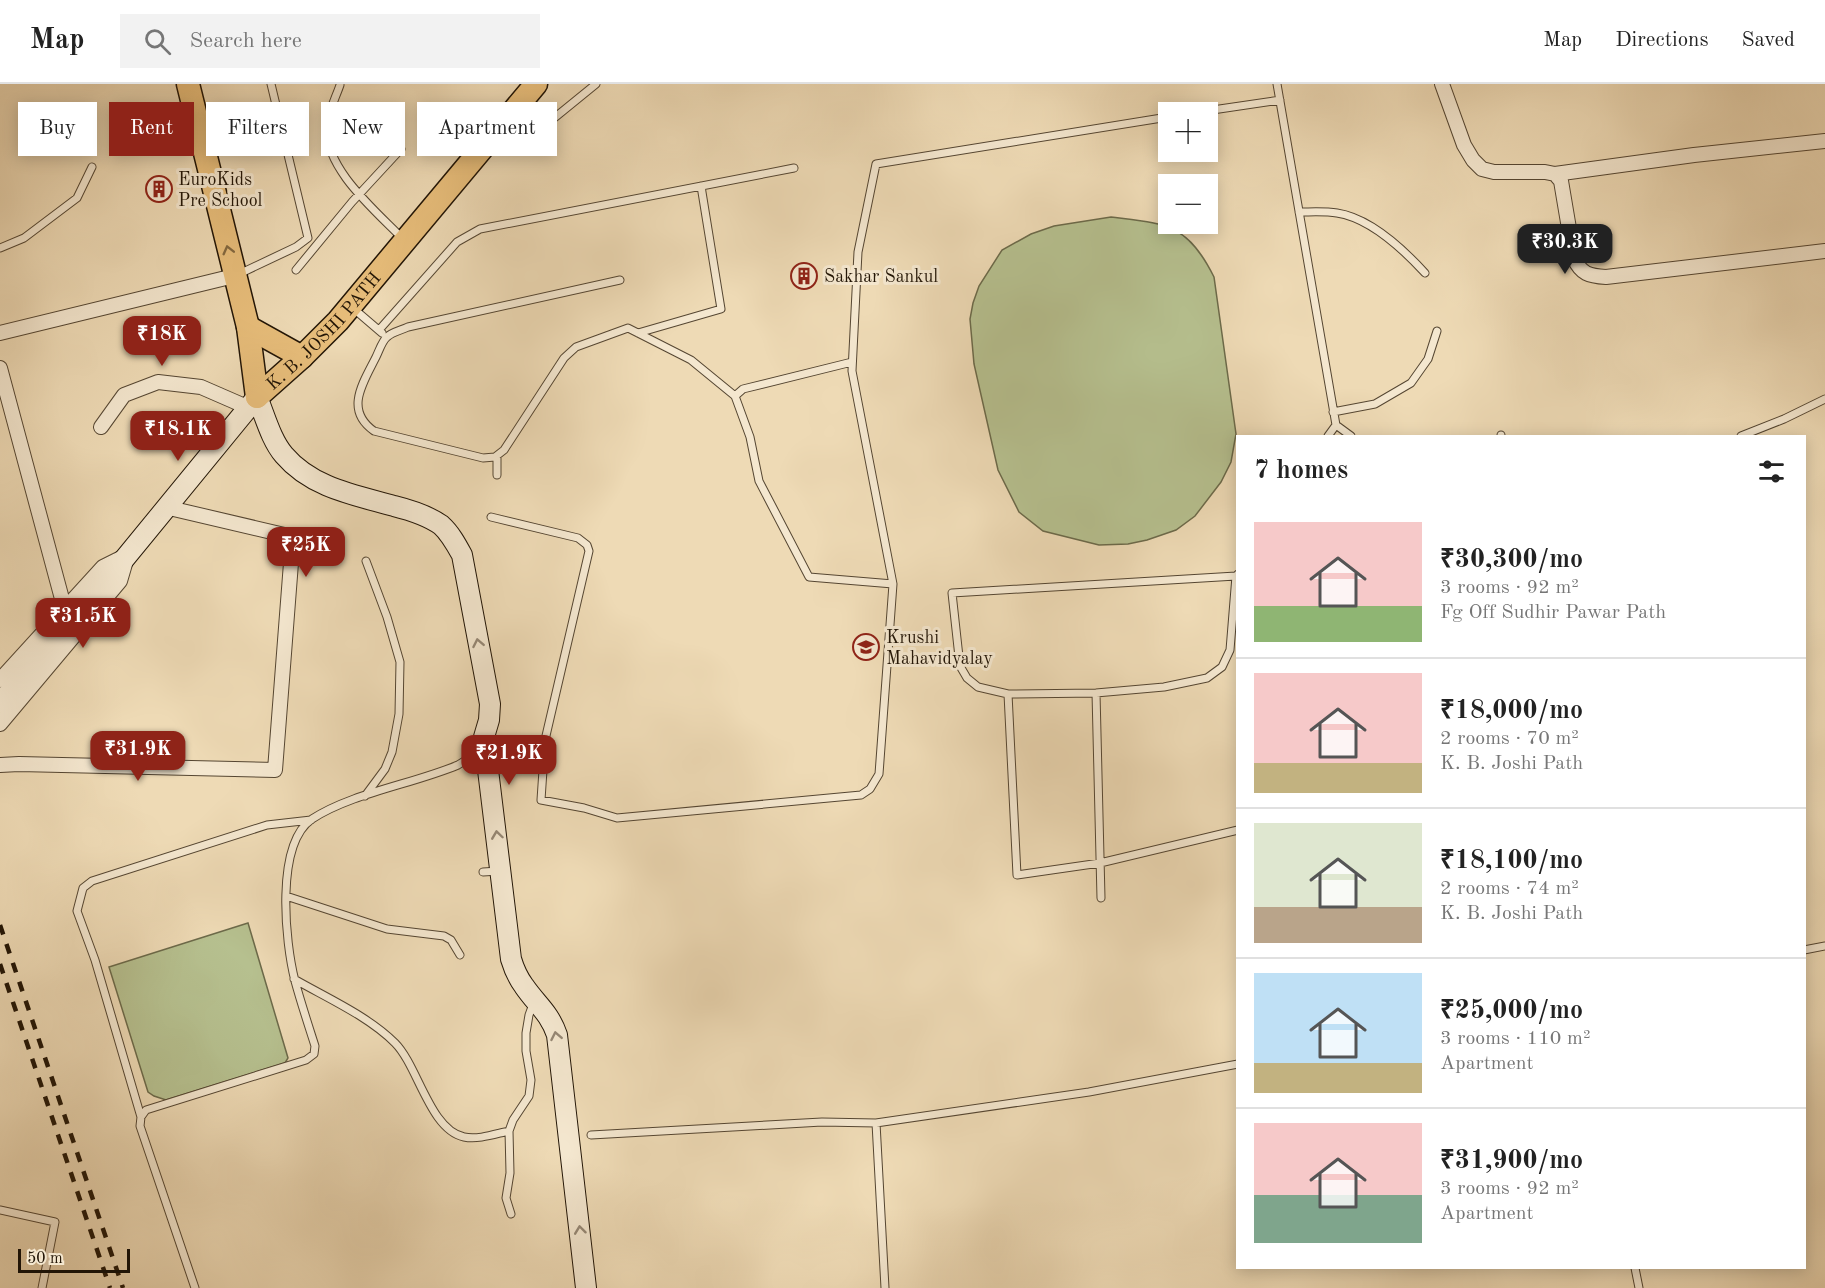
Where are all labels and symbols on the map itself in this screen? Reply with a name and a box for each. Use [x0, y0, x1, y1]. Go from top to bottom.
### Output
place label: EuroKids Pre School [178, 171, 263, 210]
building icon: EuroKids Pre School [144, 174, 174, 204]
pin: ₹30.3K [1516, 224, 1614, 275]
one-way arrow [222, 245, 235, 255]
building icon: Sakhar Sankul [789, 261, 819, 291]
place label: Sakhar Sankul [824, 268, 938, 286]
street label: K. B. JOSHI PATH [264, 269, 385, 394]
pin: ₹18K [126, 316, 198, 367]
pin: ₹18.1K [129, 411, 227, 462]
pin: ₹25K [270, 527, 342, 578]
pin: ₹31.5K [34, 598, 132, 649]
place label: Krushi Mahavidyalay [886, 629, 993, 668]
school or university icon: Krushi Mahavidyalay [851, 632, 881, 662]
one-way arrow [473, 638, 485, 647]
pin: ₹31.9K [89, 731, 187, 782]
pin: ₹21.9K [460, 735, 558, 786]
one-way arrow [491, 831, 504, 840]
one-way arrow [550, 1032, 563, 1042]
one-way arrow [574, 1225, 586, 1234]
scale bar [18, 1246, 130, 1274]

